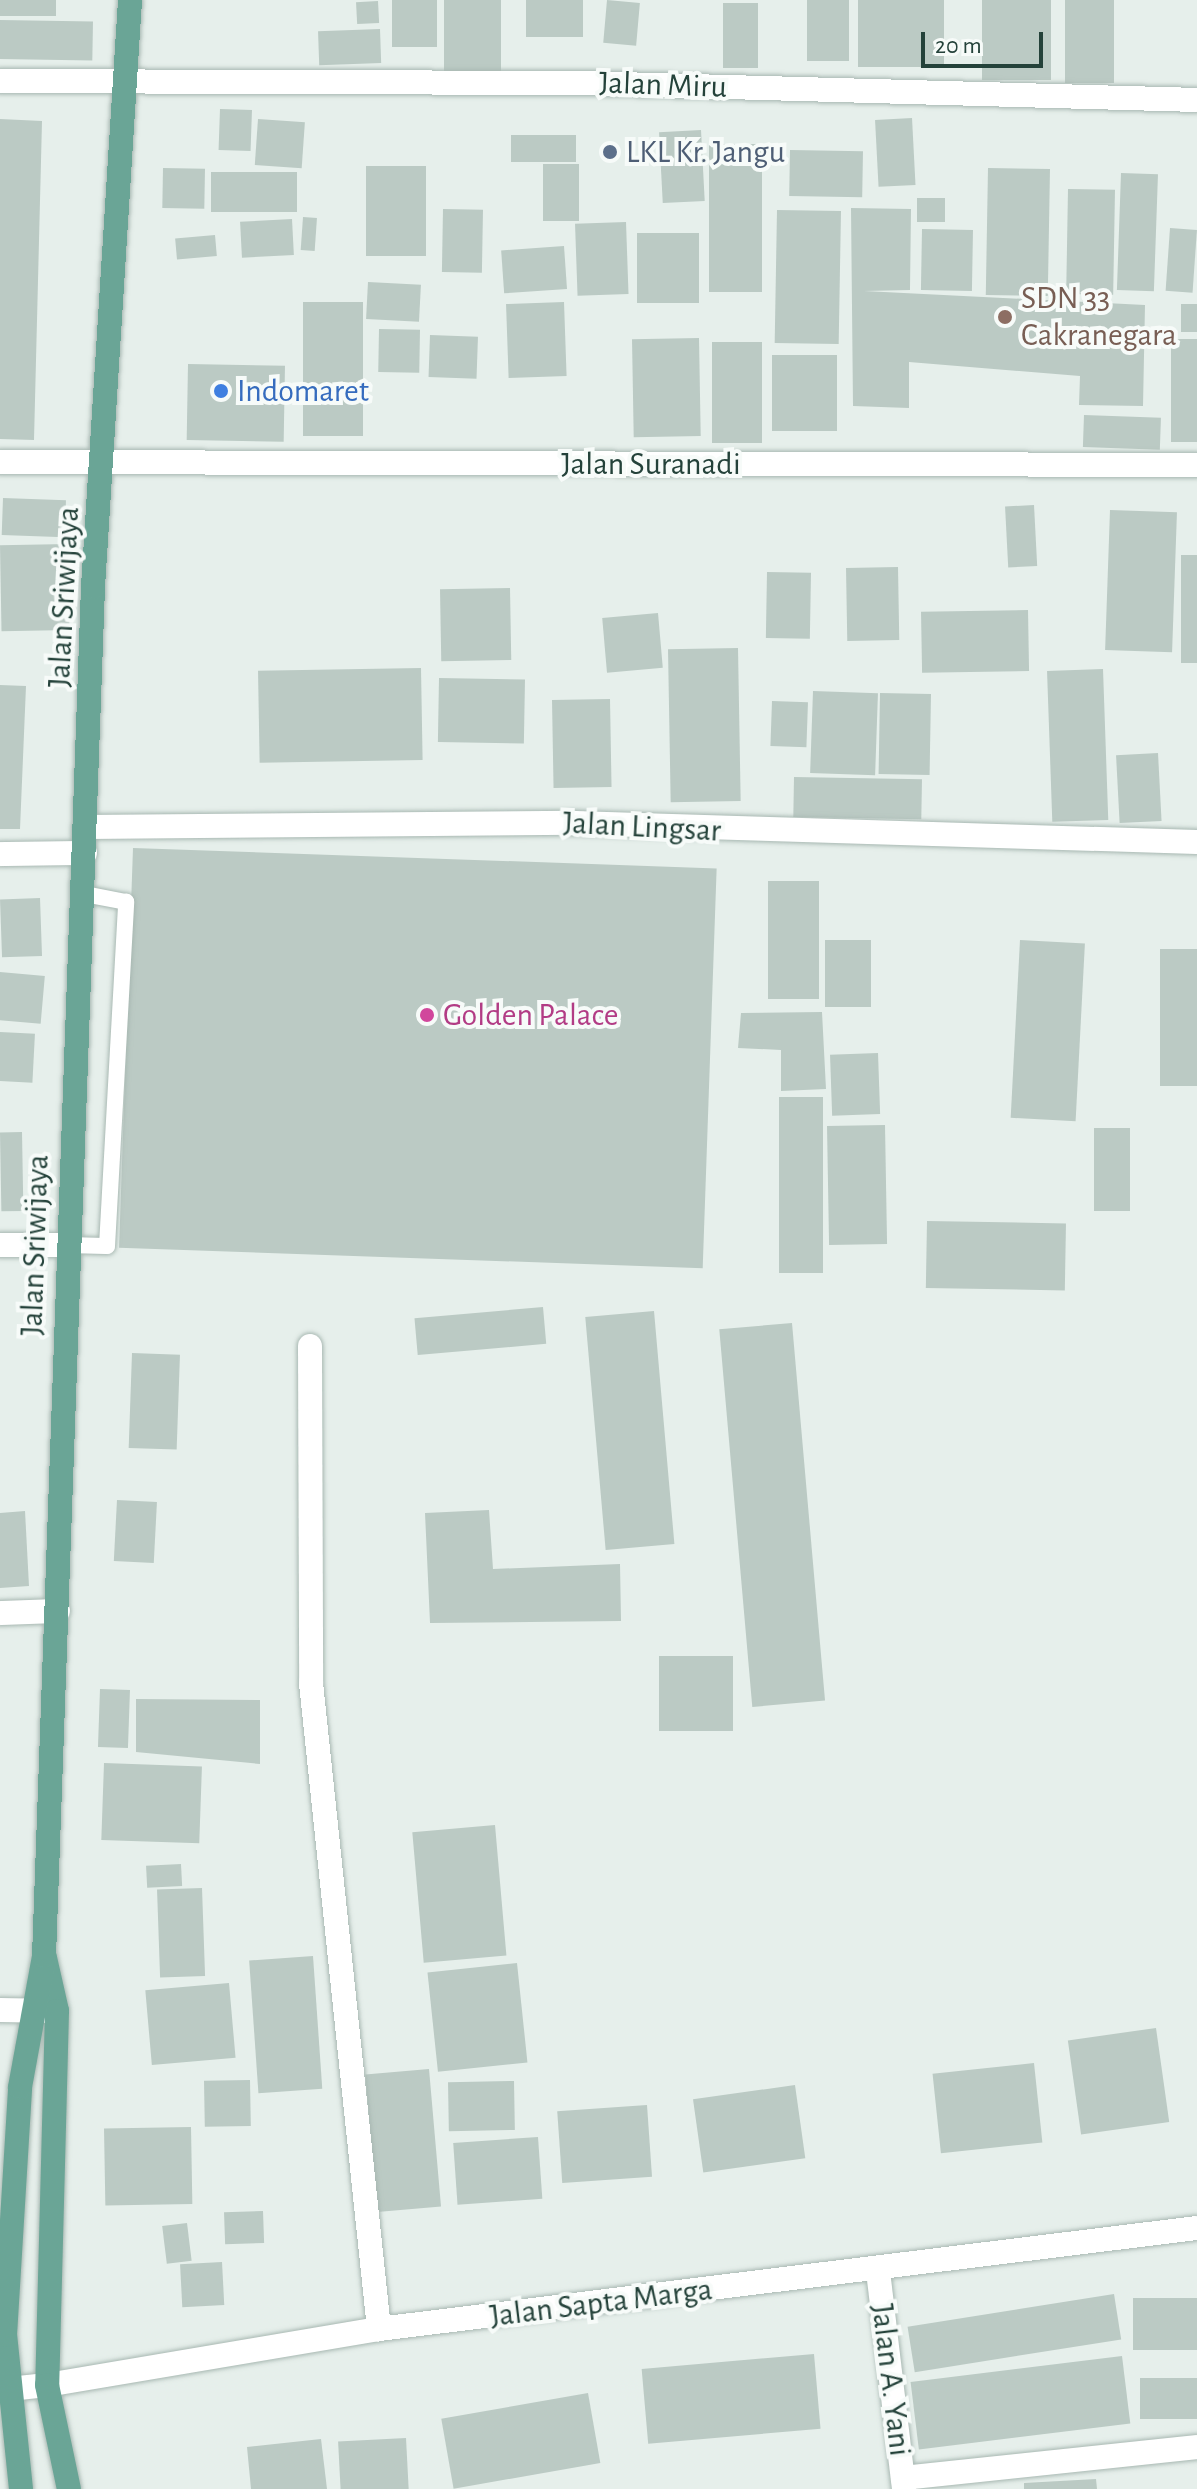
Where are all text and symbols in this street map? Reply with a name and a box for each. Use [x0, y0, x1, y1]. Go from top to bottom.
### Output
scale bar [925, 16, 1047, 66]
text: 20 m [935, 34, 982, 58]
street label: Jalan Miru [598, 64, 728, 106]
place label: LKL Kr. Jangu [626, 133, 785, 171]
marker: LKL Kr. Jangu [601, 143, 619, 161]
place label: SDN 33 Cakranegara [1021, 280, 1177, 355]
marker: SDN 33 Cakranegara [996, 308, 1014, 326]
place label: Indomaret [237, 372, 369, 410]
marker: Indomaret [212, 382, 230, 400]
street label: Jalan Suranadi [561, 445, 741, 483]
street label: Jalan Sriwijaya [40, 506, 88, 688]
street label: Jalan Lingsar [562, 804, 722, 850]
place label: Golden Palace [443, 996, 619, 1034]
marker: Golden Palace [418, 1006, 436, 1024]
street label: Jalan Sriwijaya [13, 1154, 57, 1336]
street label: Jalan Sapta Marga [488, 2270, 714, 2336]
street label: Jalan A. Yani [863, 2302, 919, 2458]

